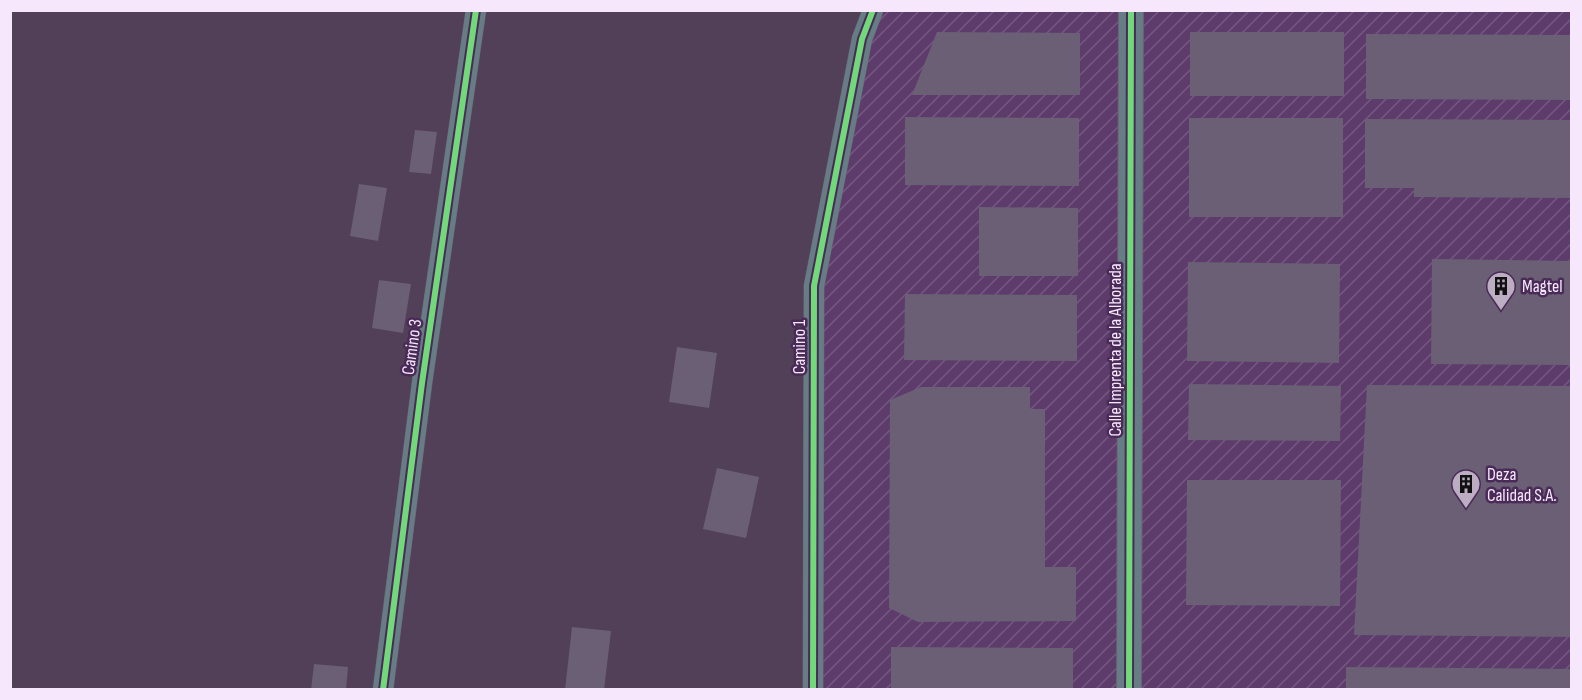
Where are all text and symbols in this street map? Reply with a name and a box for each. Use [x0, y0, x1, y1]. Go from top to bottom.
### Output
street label: Calle Imprenta de la Alborada [1105, 263, 1126, 437]
building icon: Magtel [1485, 270, 1517, 312]
place label: Magtel [1522, 276, 1563, 297]
street label: Camino 3 [398, 318, 426, 376]
street label: Camino 1 [789, 319, 810, 374]
place label: Deza Calidad S.A. [1487, 464, 1557, 506]
building icon: Deza Calidad S.A. [1450, 468, 1482, 510]

